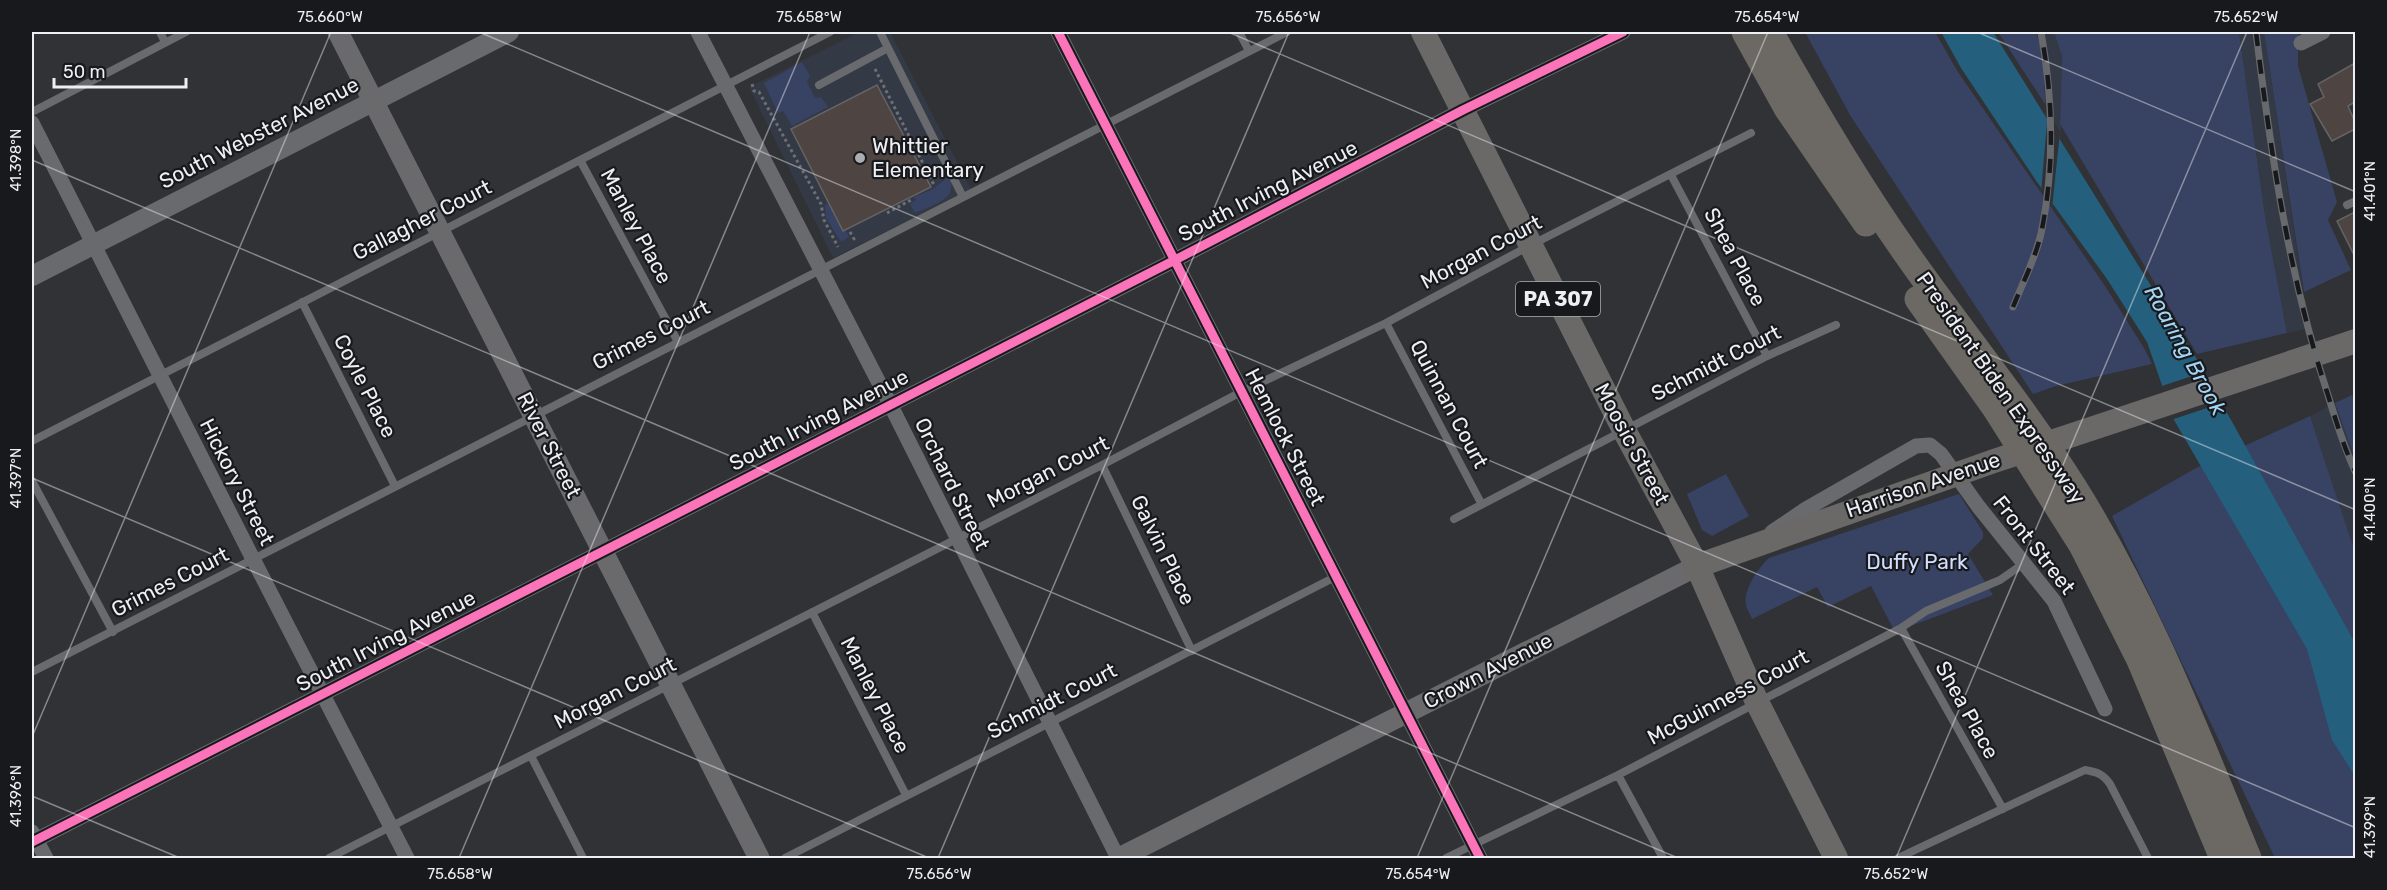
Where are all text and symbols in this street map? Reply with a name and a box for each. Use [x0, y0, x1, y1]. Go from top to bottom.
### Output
text: 75.660°W [297, 8, 363, 26]
text: 75.658°W [776, 8, 842, 26]
text: 75.656°W [1256, 8, 1320, 26]
text: 75.654°W [1734, 8, 1800, 26]
text: 75.652°W [2214, 8, 2278, 26]
scale bar [54, 51, 186, 89]
text: 50 m [63, 61, 106, 83]
street label: South Webster Avenue [155, 71, 363, 194]
text: 41.398°N [7, 129, 25, 191]
place label: Whittier Elementary [872, 133, 984, 182]
street label: South Irving Avenue [1174, 135, 1362, 247]
marker: Whittier Elementary [853, 151, 867, 165]
text: 41.401°N [2361, 161, 2379, 221]
street label: Manley Place [596, 164, 677, 288]
street label: Gallagher Court [348, 174, 495, 265]
street label: Shea Place [1699, 203, 1772, 310]
street label: Morgan Court [1416, 209, 1546, 294]
street label: President Biden Expressway [1912, 267, 2091, 509]
water label: Roaring Brook [2139, 280, 2233, 421]
road number: PA 307 [1516, 282, 1600, 316]
street label: Grimes Court [588, 294, 714, 375]
street label: Schmidt Court [1647, 319, 1785, 406]
street label: Coyle Place [329, 330, 402, 442]
street label: Quinnan Court [1405, 335, 1494, 472]
street label: South Irving Avenue [725, 364, 913, 476]
street label: Hemlock Street [1240, 364, 1331, 510]
street label: Moosic Street [1590, 379, 1675, 509]
street label: River Street [512, 388, 587, 502]
street label: Hickory Street [195, 414, 280, 549]
street label: Orchard Street [910, 414, 995, 554]
street label: Morgan Court [983, 430, 1113, 513]
street label: Harrison Avenue [1843, 446, 2003, 523]
text: 41.397°N [7, 447, 25, 509]
text: 41.400°N [2361, 477, 2379, 541]
street label: Front Street [1988, 490, 2081, 599]
street label: Galvin Place [1126, 491, 1201, 609]
street label: Grimes Court [107, 541, 233, 622]
park label: Duffy Park [1866, 549, 1968, 574]
street label: South Irving Avenue [292, 585, 480, 697]
street label: Crown Avenue [1419, 627, 1556, 714]
street label: Manley Place [835, 632, 915, 757]
street label: McGuinness Court [1643, 644, 1813, 750]
street label: Morgan Court [550, 651, 680, 734]
street label: Schmidt Court [983, 657, 1121, 744]
street label: Shea Place [1930, 657, 2005, 763]
text: 41.396°N [7, 765, 25, 827]
text: 41.399°N [2361, 796, 2379, 858]
text: 75.658°W [427, 865, 493, 883]
text: 75.656°W [907, 865, 971, 883]
text: 75.654°W [1385, 865, 1451, 883]
text: 75.652°W [1864, 865, 1928, 883]

